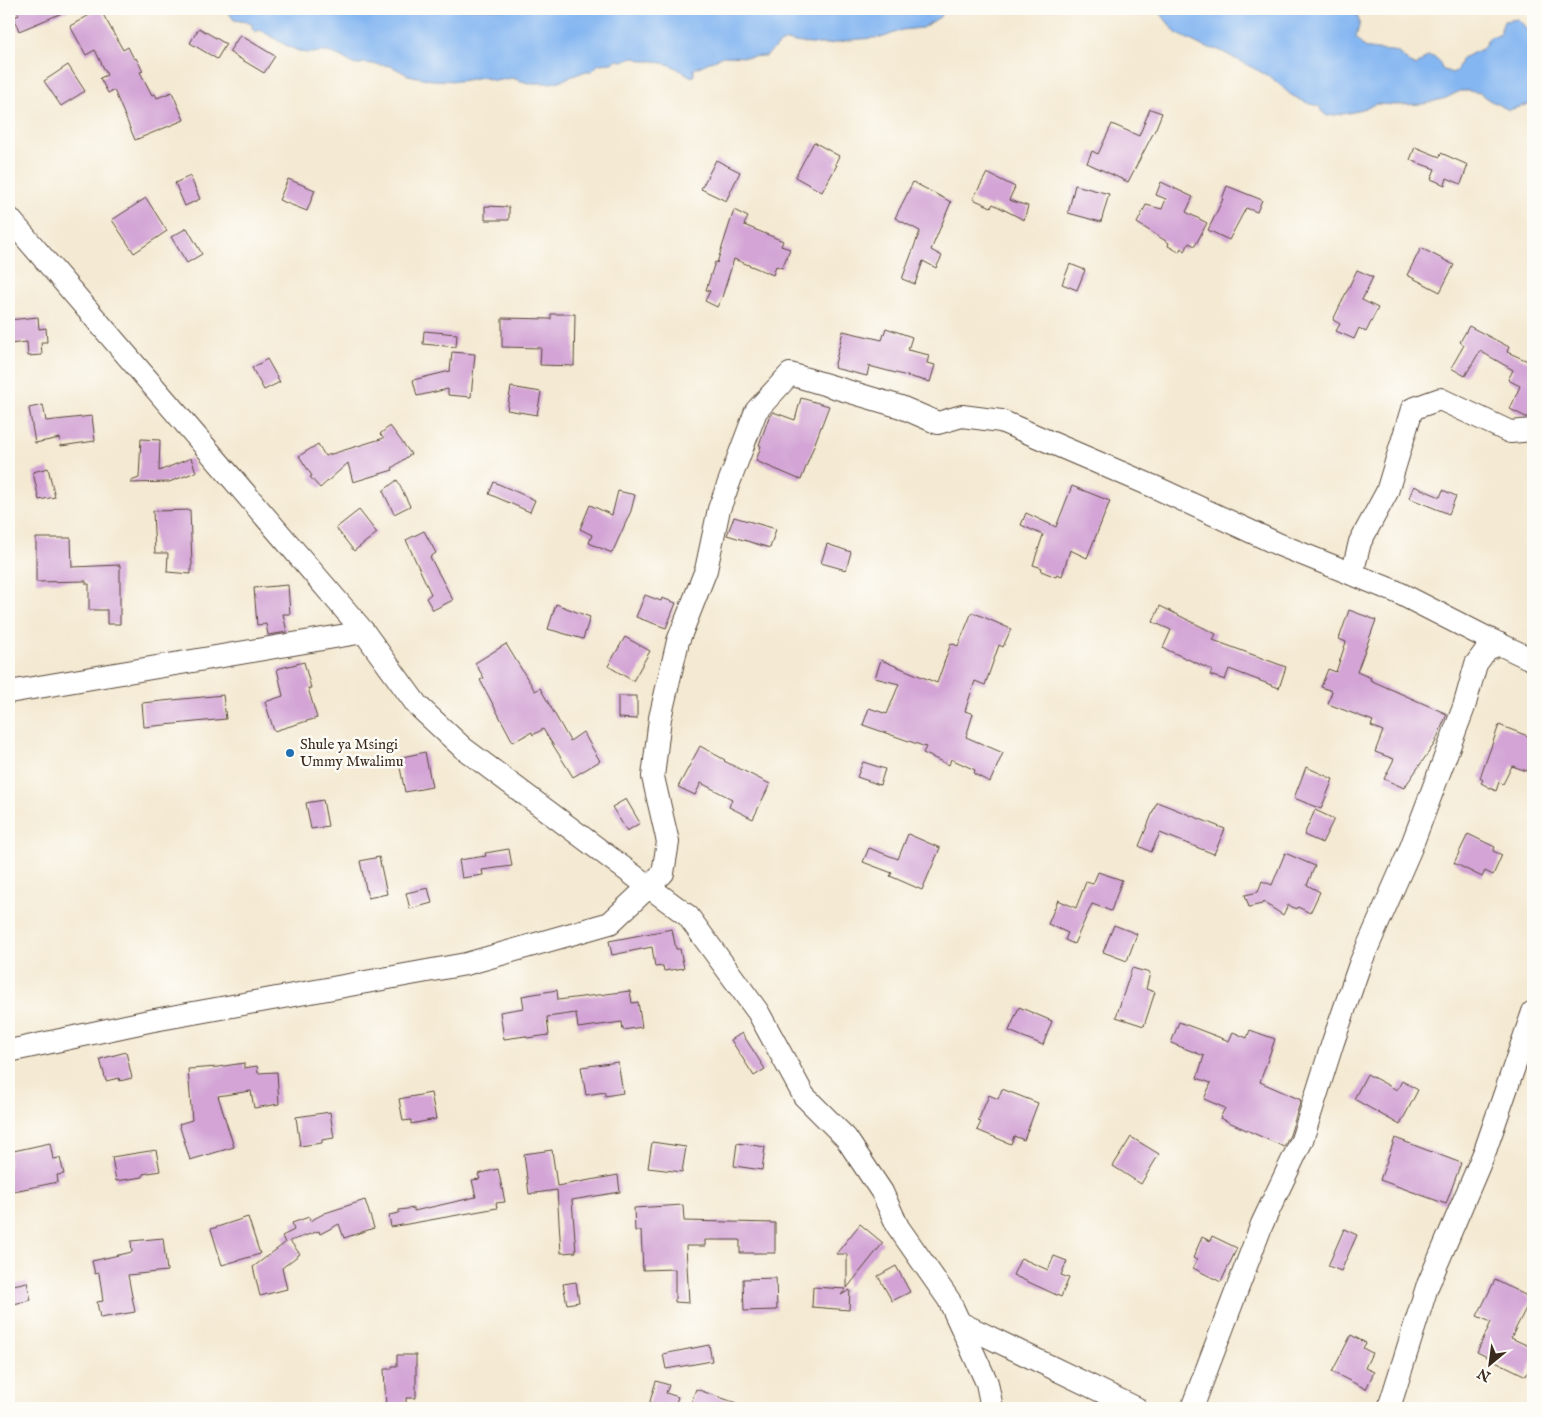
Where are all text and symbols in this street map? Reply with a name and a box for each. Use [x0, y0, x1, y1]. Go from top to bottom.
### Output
place label: Shule ya Msingi Ummy Mwalimu [300, 735, 404, 771]
marker: Shule ya Msingi Ummy Mwalimu [284, 747, 296, 759]
north arrow [1464, 1340, 1514, 1390]
text: N [1475, 1364, 1495, 1386]

